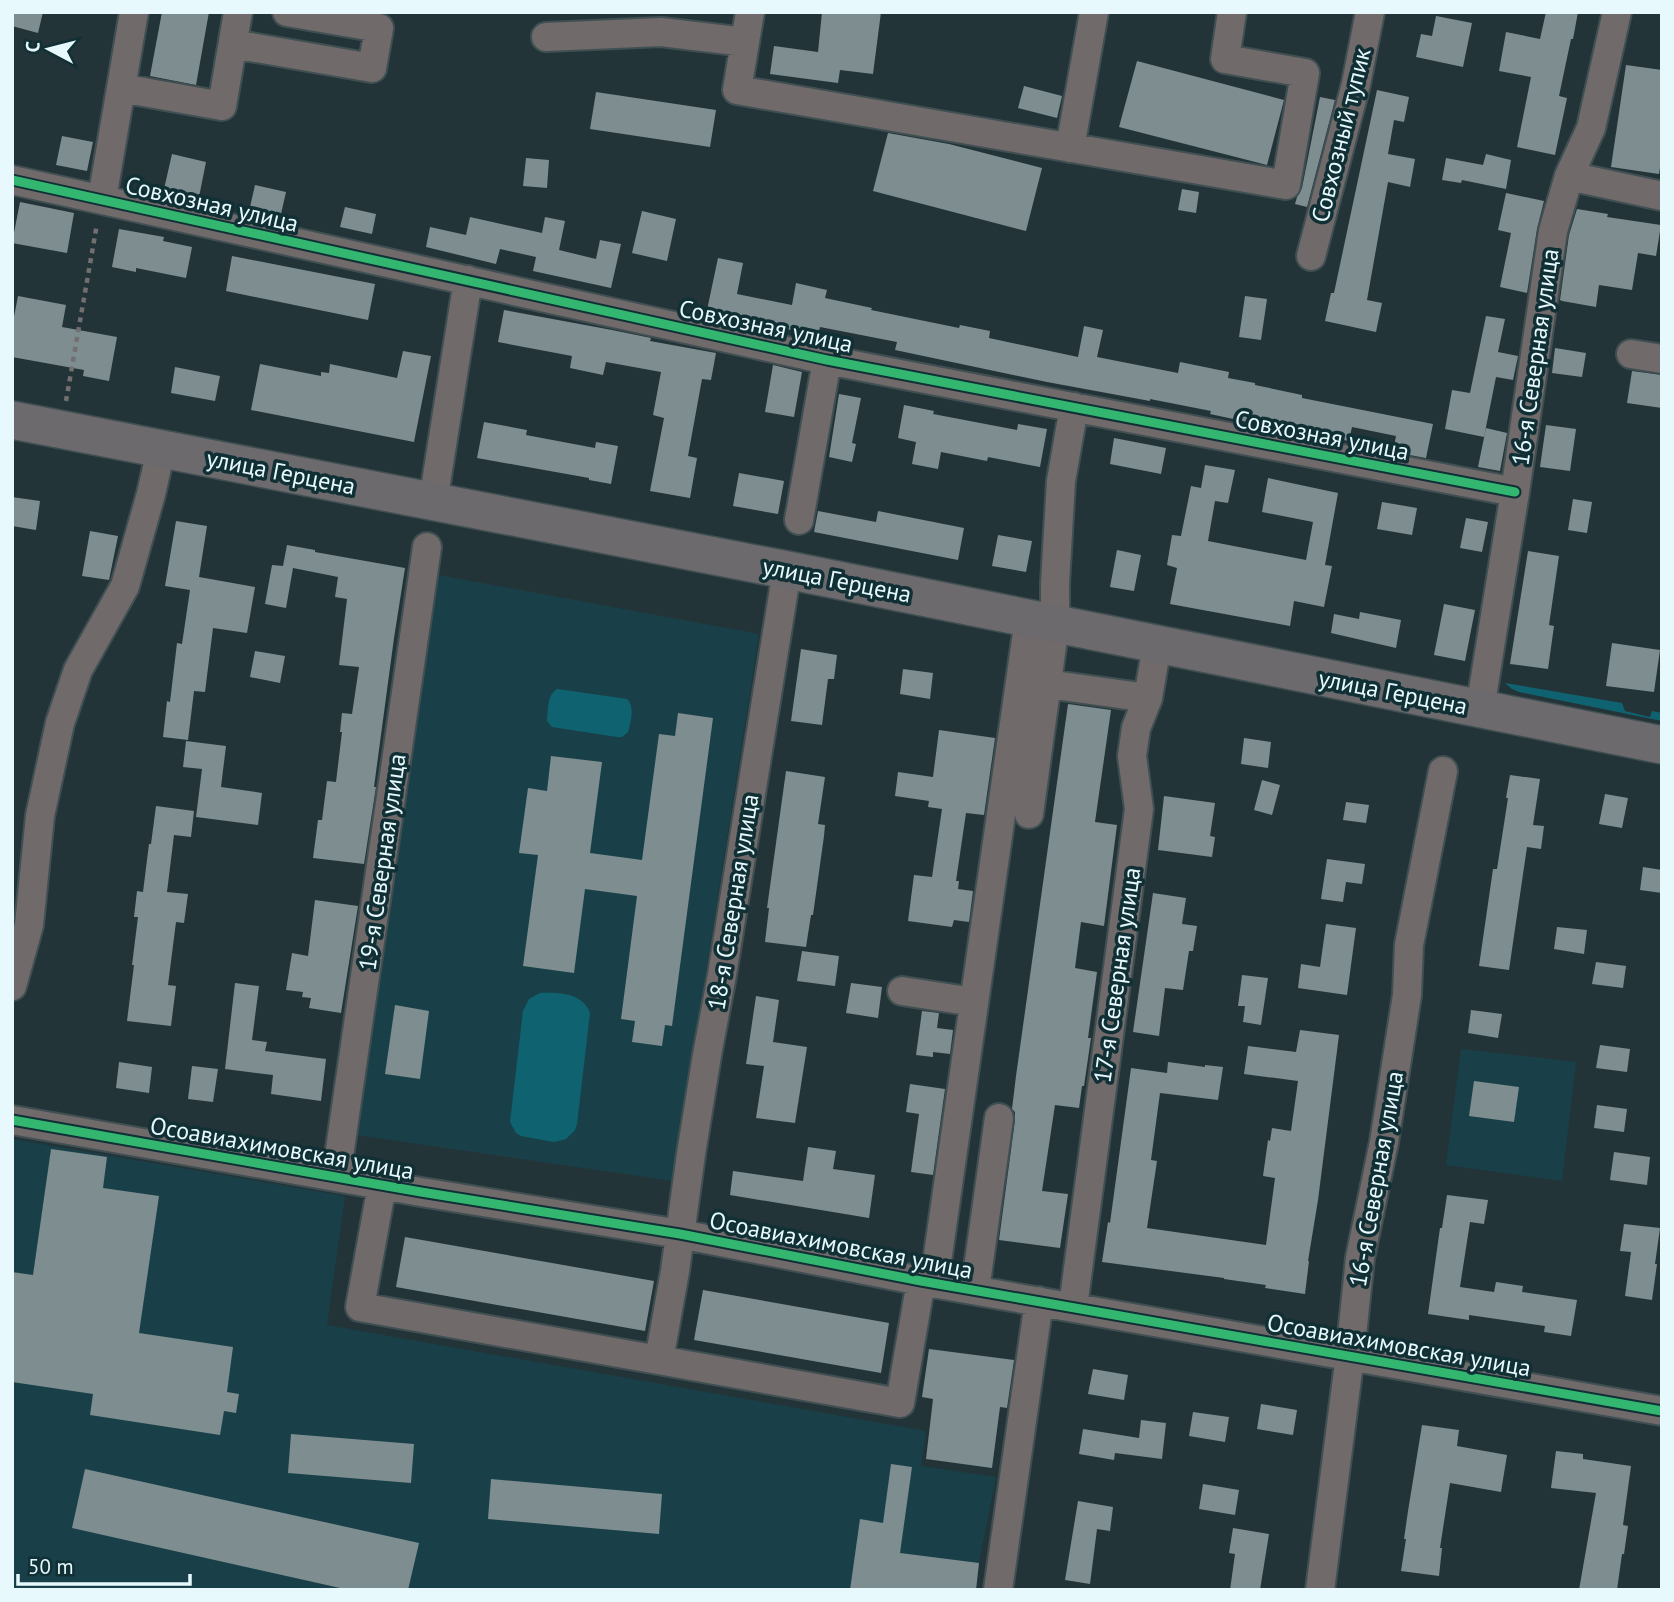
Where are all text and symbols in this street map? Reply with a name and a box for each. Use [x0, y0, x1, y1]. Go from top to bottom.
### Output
north arrow [14, 14, 84, 84]
text: С [20, 40, 45, 54]
street label: Совхозный тупик [1304, 44, 1378, 226]
street label: Совхозная улица [122, 169, 302, 239]
street label: 16-я Северная улица [1504, 247, 1566, 467]
street label: Совхозная улица [676, 292, 856, 360]
street label: Совхозная улица [1232, 403, 1412, 467]
street label: улица Герцена [204, 442, 358, 502]
street label: улица Герцена [760, 550, 914, 610]
street label: улица Герцена [1316, 662, 1470, 722]
street label: 19-я Северная улица [351, 752, 413, 972]
street label: 18-я Северная улица [701, 792, 765, 1012]
street label: 17-я Северная улица [1087, 865, 1147, 1085]
street label: 16-я Северная улица [1342, 1069, 1410, 1289]
street label: Осоавиахимовская улица [148, 1110, 416, 1186]
street label: Осоавиахимовская улица [707, 1204, 975, 1286]
street label: Осоавиахимовская улица [1265, 1307, 1533, 1383]
scale bar [18, 1542, 189, 1586]
text: 50 m [28, 1553, 74, 1580]

